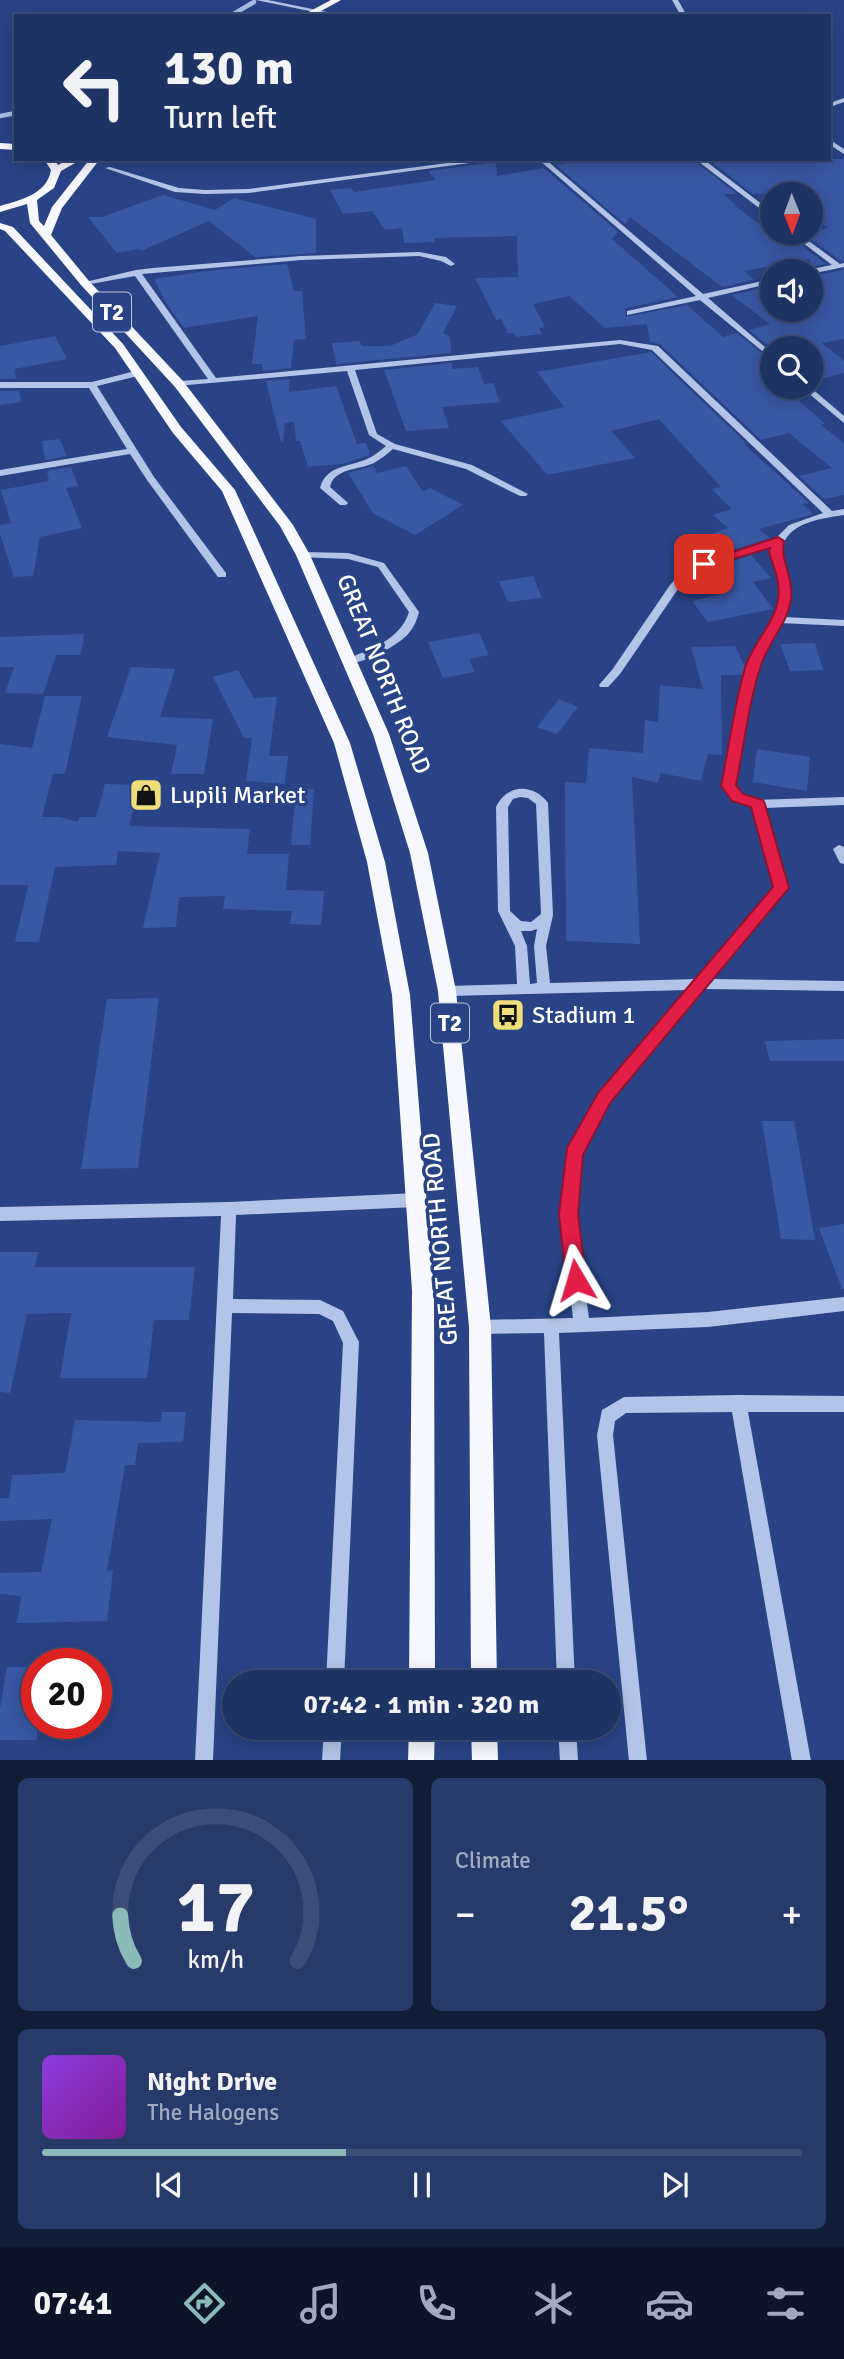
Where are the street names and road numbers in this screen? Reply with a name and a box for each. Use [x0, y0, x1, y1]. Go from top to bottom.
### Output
road number: T2 [93, 292, 131, 332]
street label: GREAT NORTH ROAD [330, 570, 438, 778]
road number: T2 [431, 1004, 469, 1042]
street label: GREAT NORTH ROAD [416, 1132, 464, 1346]

